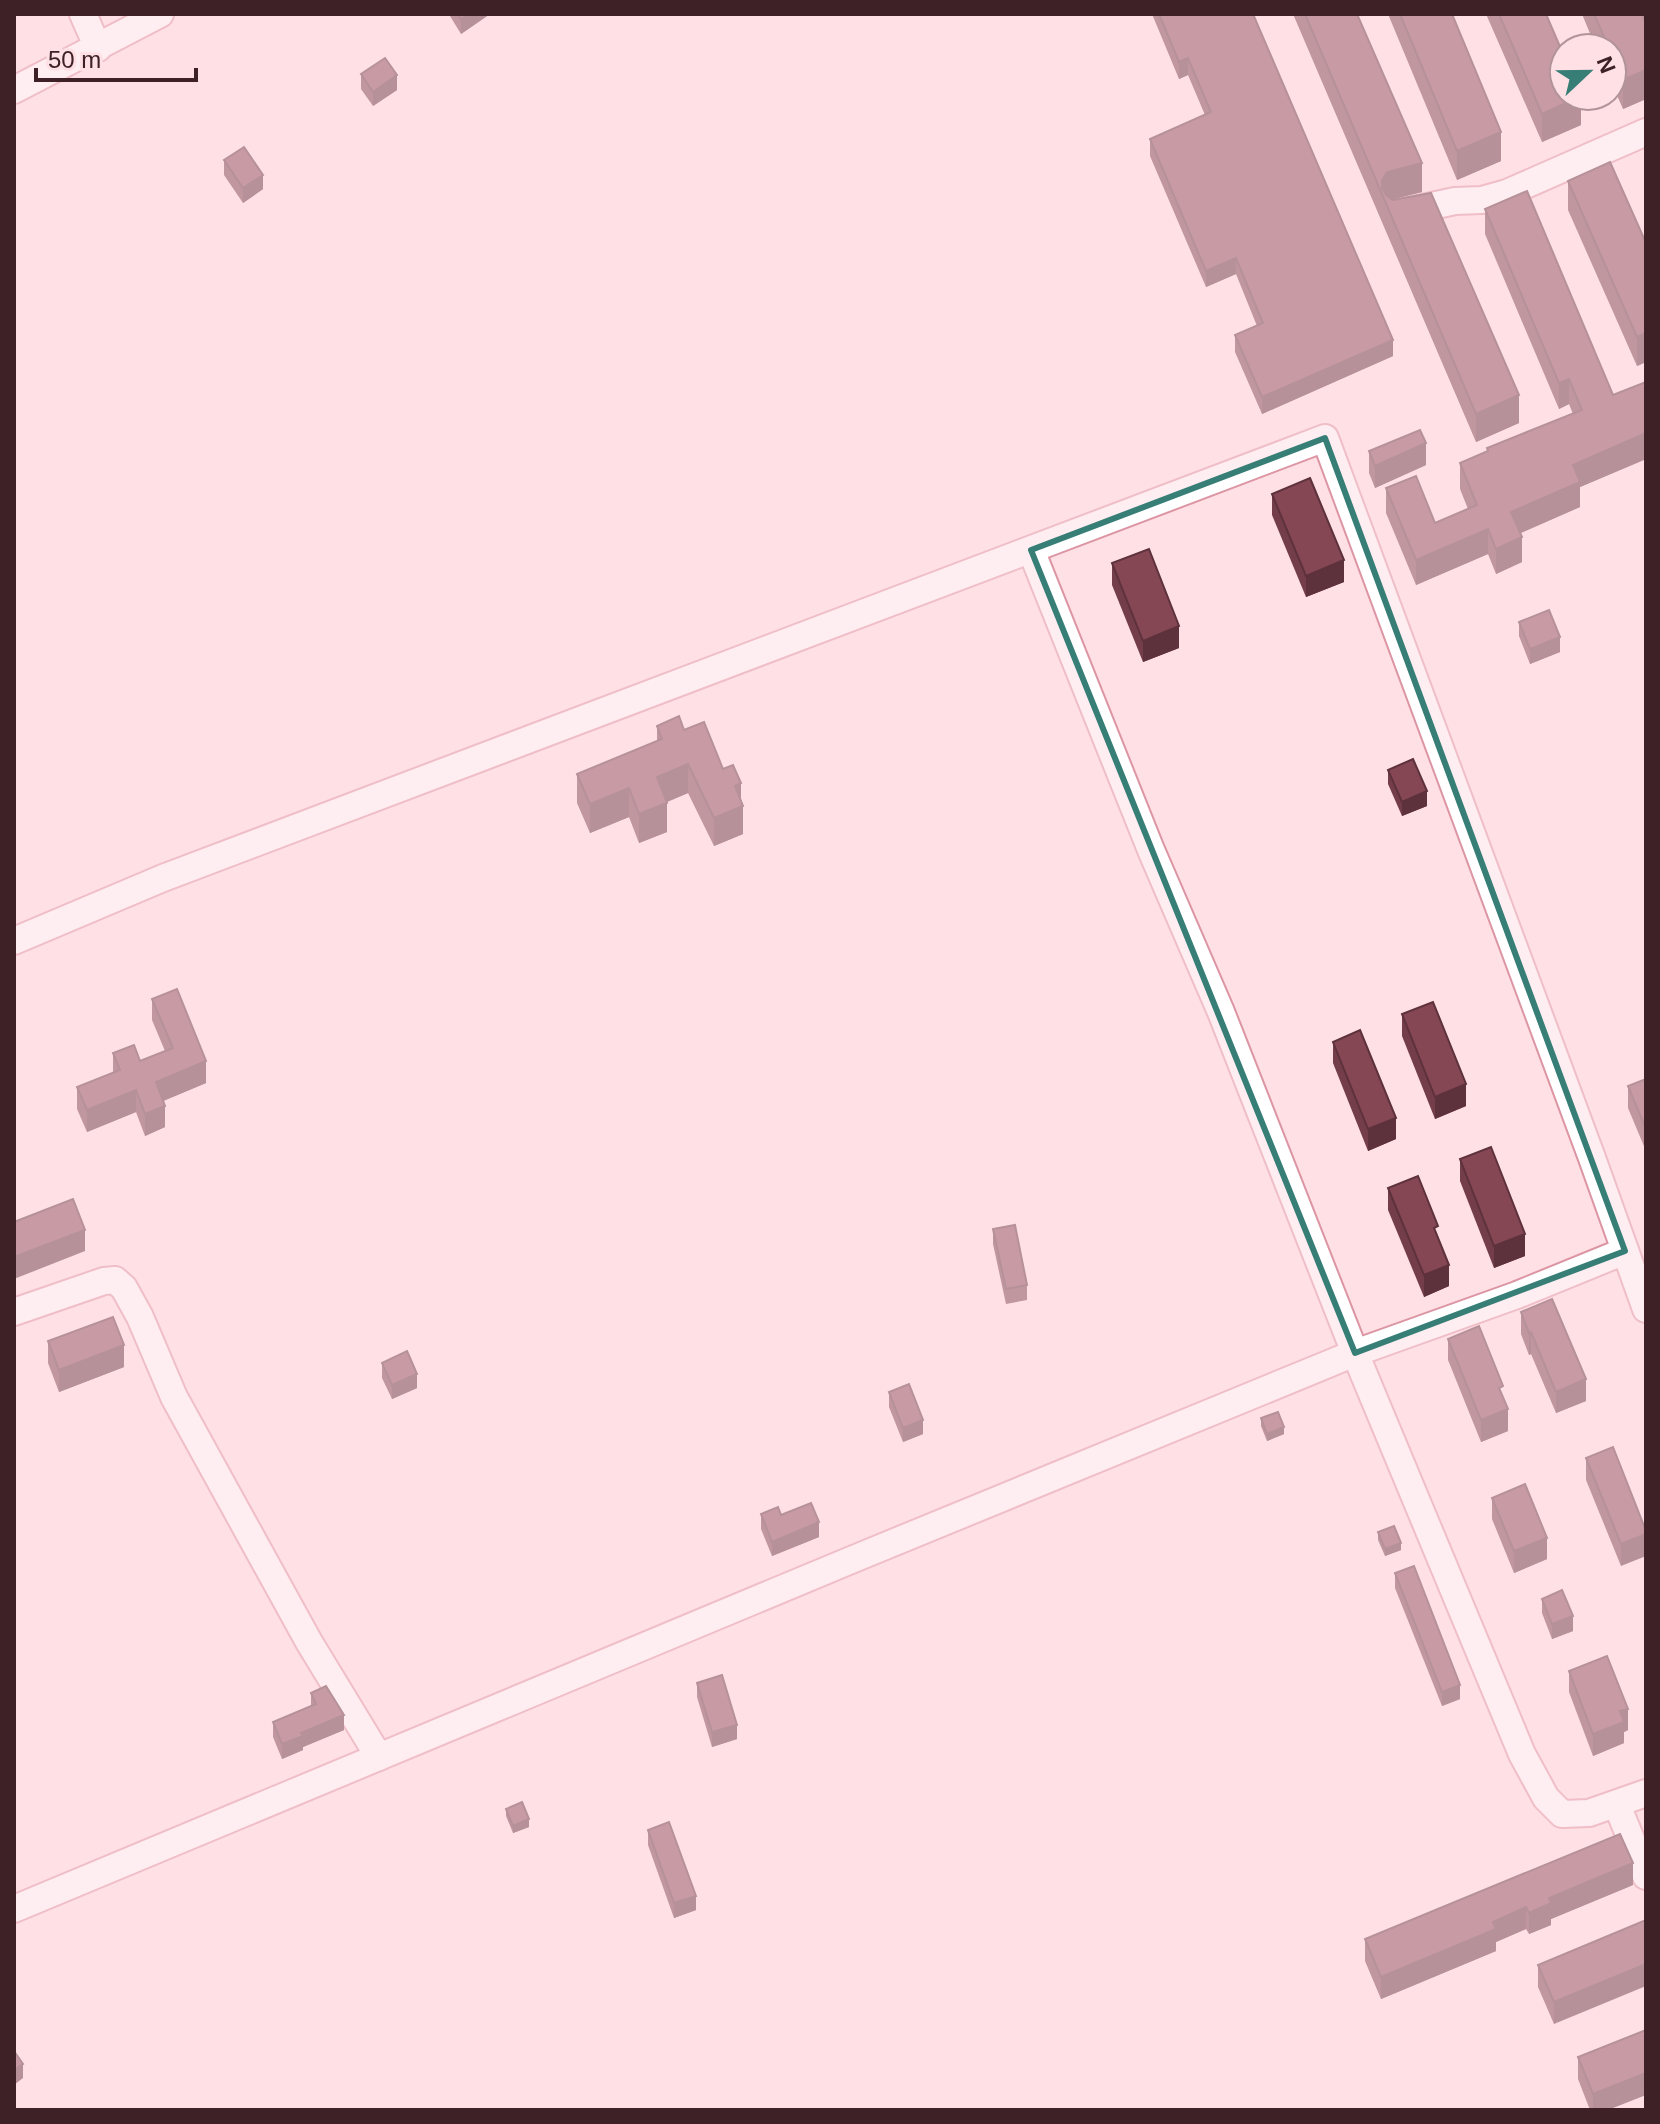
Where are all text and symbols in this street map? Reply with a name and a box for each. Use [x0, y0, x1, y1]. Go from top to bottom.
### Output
scale bar [36, 32, 196, 82]
north arrow [1548, 32, 1628, 112]
text: 50 m [48, 46, 101, 73]
text: N [1592, 53, 1621, 77]

